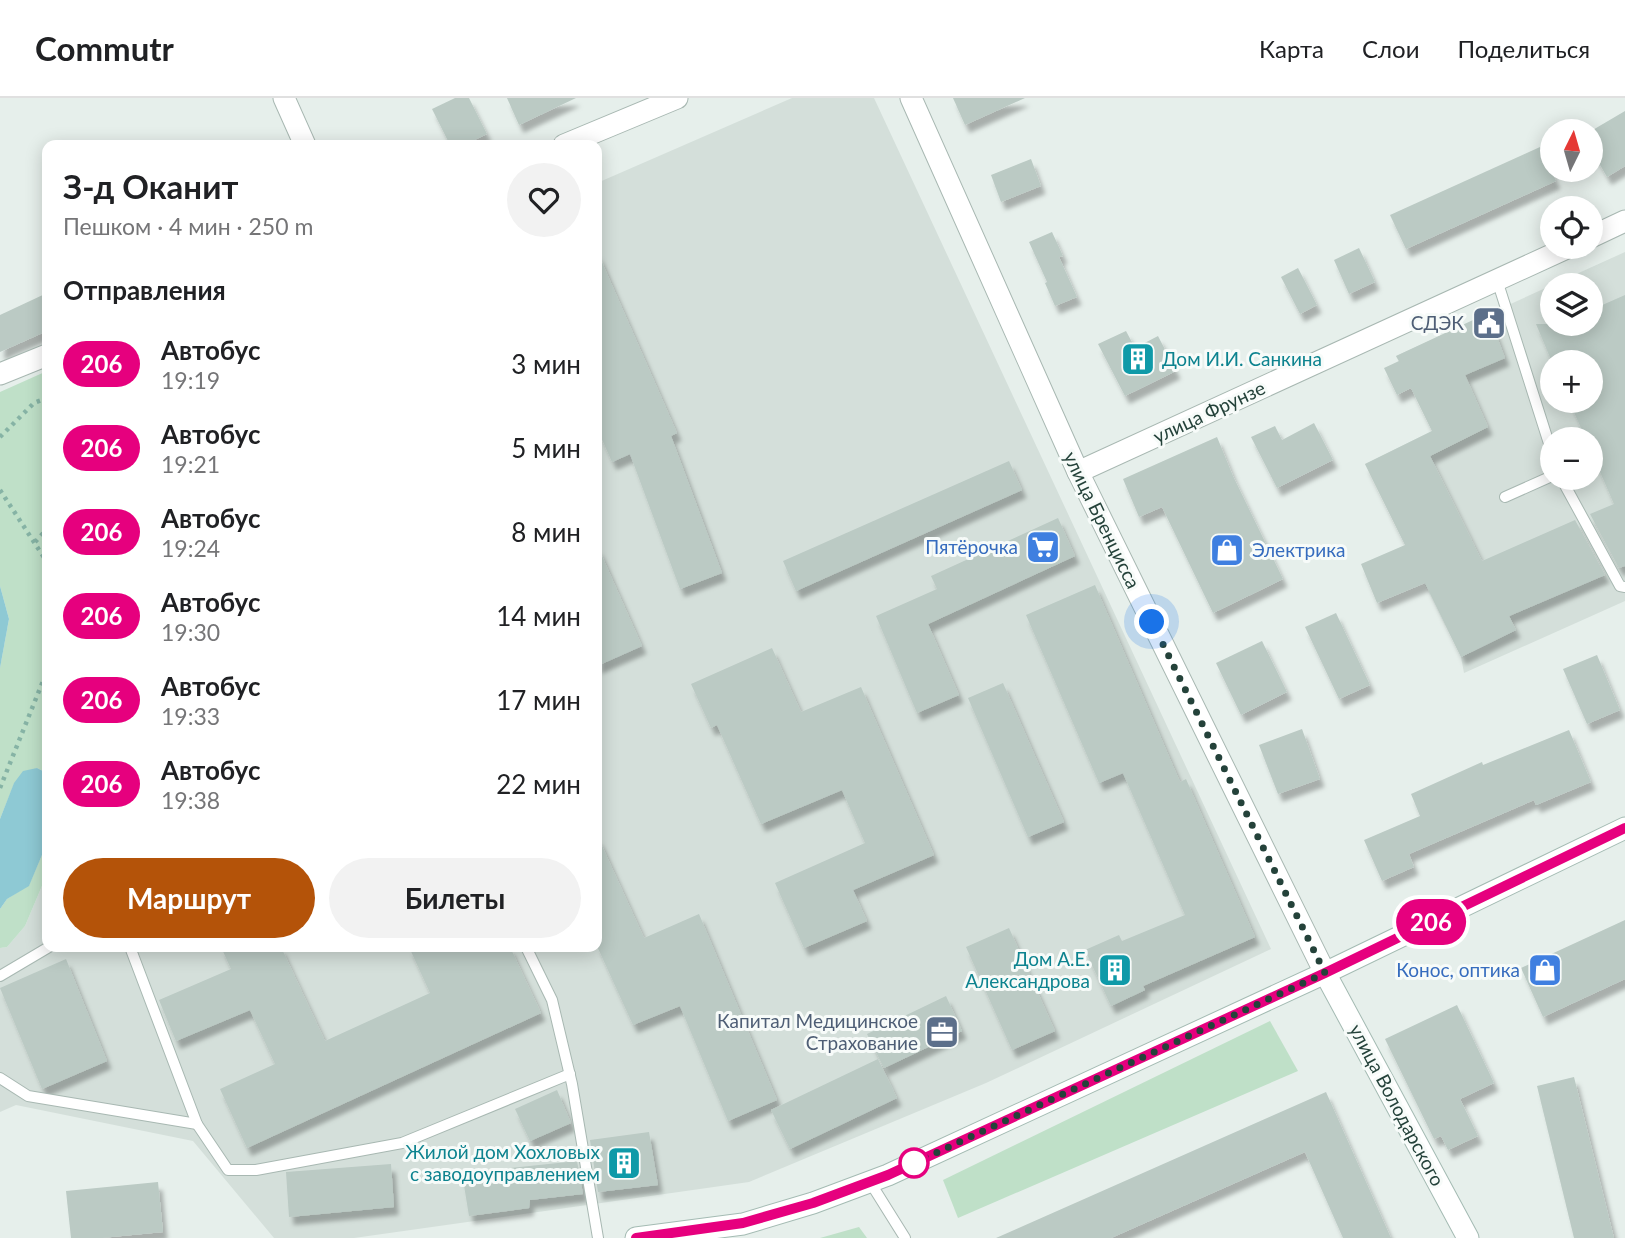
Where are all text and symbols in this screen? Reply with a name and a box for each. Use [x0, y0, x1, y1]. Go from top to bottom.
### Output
text: Commutr [35, 28, 174, 68]
text: Карта [1259, 34, 1324, 63]
text: Слои [1362, 34, 1419, 63]
text: Поделиться [1457, 34, 1590, 63]
north arrow [1540, 119, 1603, 182]
map controls [1540, 119, 1603, 490]
button: heart [507, 163, 581, 237]
text: З-д Оканит [63, 166, 238, 206]
button: locate [1540, 196, 1603, 259]
text: Пешком · 4 мин · 250 m [63, 212, 313, 240]
button: layers [1540, 273, 1603, 336]
text: Отправления [63, 274, 226, 306]
public building icon: СДЭК [1470, 304, 1508, 342]
place label: СДЭК [1411, 311, 1464, 334]
text: Автобус [161, 334, 260, 366]
building icon: Дом И.И. Санкина [1119, 340, 1157, 378]
place label: Дом И.И. Санкина [1162, 347, 1322, 370]
text: 3 мин [511, 348, 581, 380]
text: 206 [81, 349, 122, 378]
button: + [1540, 350, 1603, 413]
text: 19:19 [161, 366, 220, 394]
street label: улица Фрунзе [1149, 376, 1268, 448]
text: Автобус [161, 418, 260, 450]
button: − [1540, 427, 1603, 490]
text: 5 мин [511, 432, 581, 464]
text: 206 [81, 433, 122, 462]
street label: улица Бренцисса [1059, 448, 1146, 592]
text: 19:21 [161, 450, 220, 478]
text: Автобус [161, 502, 260, 534]
text: 8 мин [511, 516, 581, 548]
text: 206 [81, 517, 122, 546]
supermarket icon: Пятёрочка [1024, 528, 1062, 566]
shop icon: Электрика [1208, 531, 1246, 569]
text: 19:24 [161, 534, 220, 562]
place label: Пятёрочка [925, 535, 1018, 558]
place label: Электрика [1252, 538, 1345, 561]
text: Автобус [161, 586, 260, 618]
text: 14 мин [496, 600, 581, 632]
text: 206 [81, 601, 122, 630]
your location [1134, 604, 1169, 639]
text: 19:30 [161, 618, 220, 646]
text: Автобус [161, 670, 260, 702]
text: 17 мин [496, 684, 581, 716]
text: 206 [81, 685, 122, 714]
text: 19:33 [161, 702, 220, 730]
text: Автобус [161, 754, 260, 786]
text: 22 мин [496, 768, 581, 800]
text: 206 [81, 769, 122, 798]
text: 19:38 [161, 786, 220, 814]
button: Маршрут [63, 858, 315, 938]
button: Билеты [329, 858, 581, 938]
line badge: 206 [1391, 899, 1471, 945]
text: 206 [1410, 907, 1452, 936]
place label: Дом А.Е. Александрова [965, 947, 1090, 992]
building icon: Дом А.Е. Александрова [1096, 951, 1134, 989]
shop icon: Конос, оптика [1526, 951, 1564, 989]
place label: Конос, оптика [1396, 958, 1520, 981]
place label: Капитал Медицинское Страхование [717, 1009, 918, 1054]
office icon: Капитал Медицинское Страхование [923, 1013, 961, 1051]
street label: улица Володарского [1345, 1020, 1450, 1190]
place label: Жилой дом Хохловых с заводоуправлением [405, 1140, 601, 1185]
building icon: Жилой дом Хохловых с заводоуправлением [605, 1144, 643, 1182]
unlabelled marker [899, 1148, 929, 1178]

